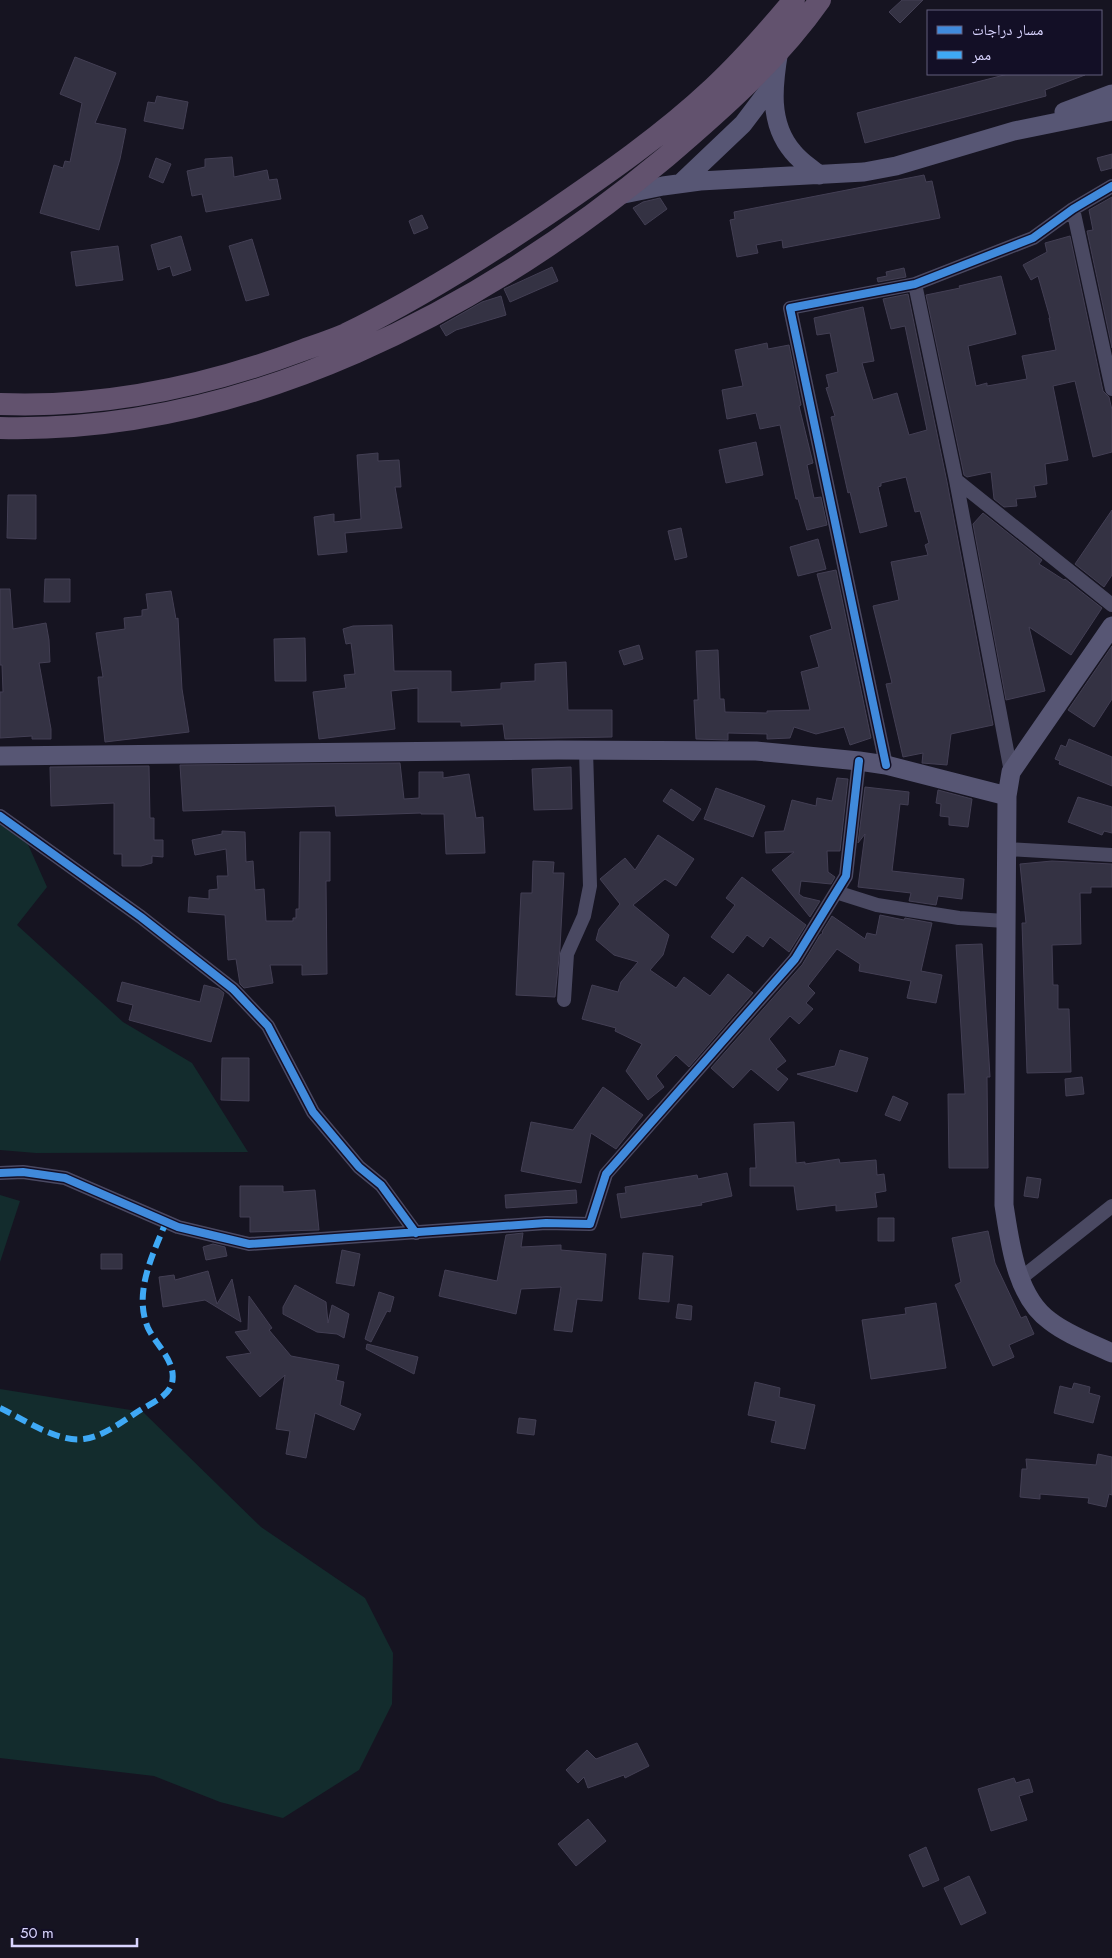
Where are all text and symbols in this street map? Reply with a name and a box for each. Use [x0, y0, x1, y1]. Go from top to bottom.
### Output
legend [927, 10, 1102, 75]
text: مسار دراجات [972, 19, 1044, 41]
text: ممر [971, 44, 991, 66]
scale bar [12, 1916, 138, 1948]
text: 50 m [20, 1922, 54, 1944]

